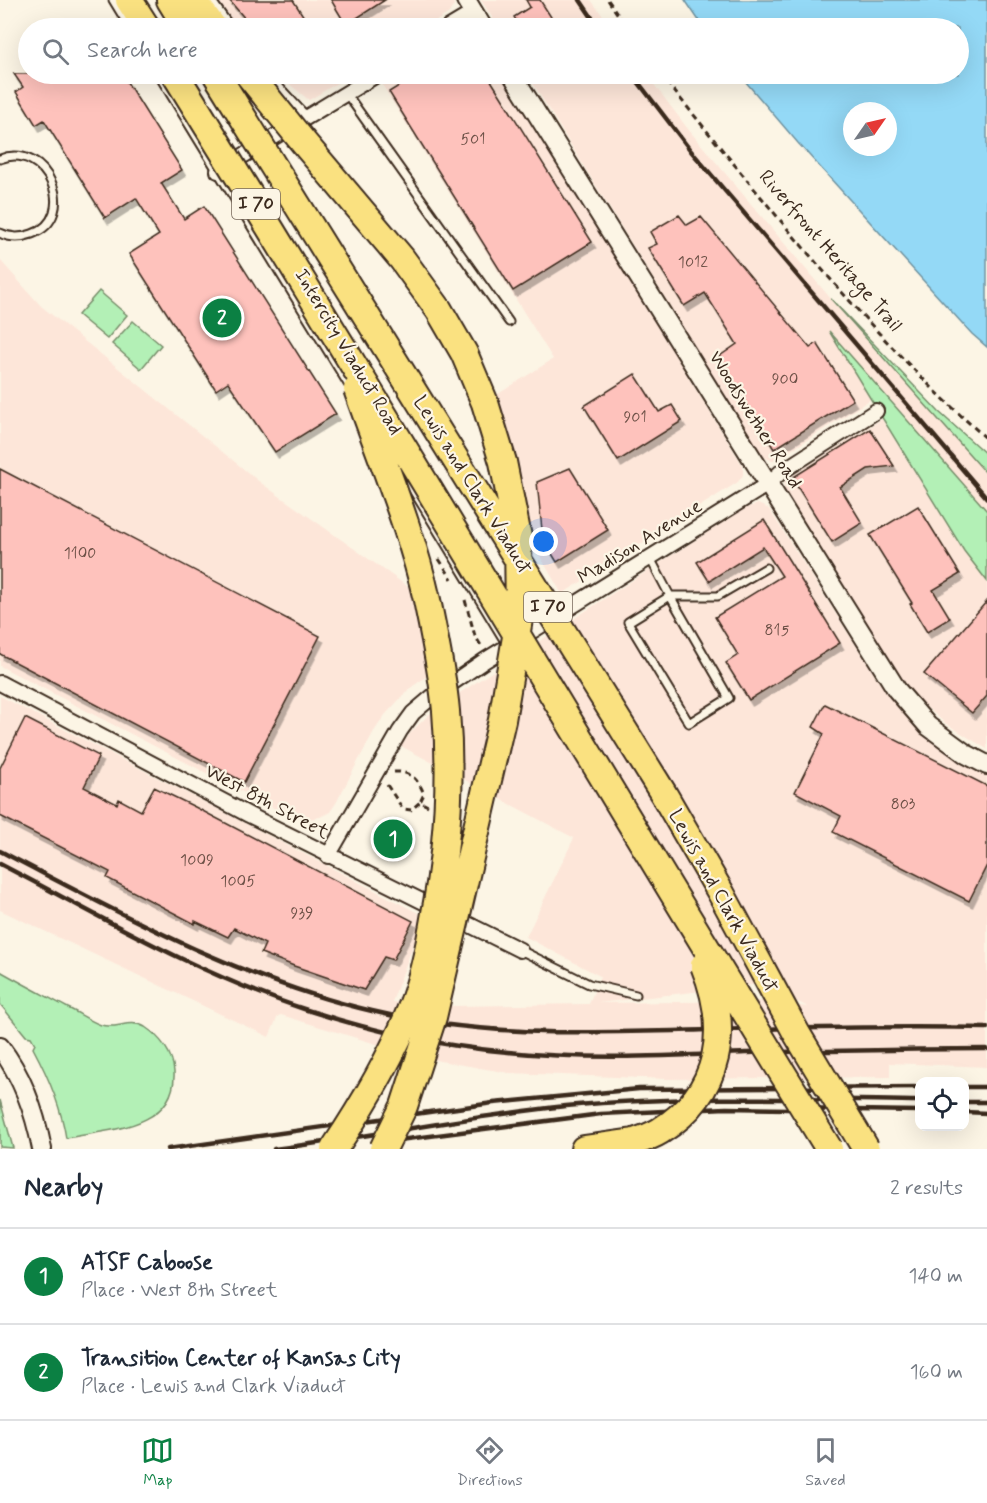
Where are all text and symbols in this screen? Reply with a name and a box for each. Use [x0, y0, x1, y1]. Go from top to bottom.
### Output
search box [18, 18, 969, 84]
icon: search [39, 35, 72, 68]
text: Search here [87, 37, 198, 65]
north arrow [843, 102, 897, 156]
house number: 501 [461, 129, 485, 150]
street label: Riverfront Heritage Trail [751, 164, 908, 338]
road number: I 70 [232, 189, 280, 219]
house number: 1012 [678, 252, 708, 273]
street label: Intercity Viaduct Road [288, 264, 408, 440]
pin: 2 [202, 296, 242, 340]
street label: Woodswether Road [702, 346, 808, 494]
house number: 900 [772, 369, 798, 390]
street label: Lewis and Clark Viaduct [406, 391, 538, 579]
house number: 901 [623, 407, 647, 428]
street label: Madison Avenue [572, 493, 708, 591]
your location [529, 527, 558, 556]
house number: 1100 [64, 543, 96, 564]
road number: I 70 [524, 592, 572, 622]
house number: 815 [765, 620, 789, 641]
street label: West 8th Street [200, 758, 334, 846]
house number: 803 [891, 794, 916, 815]
street label: Lewis and Clark Viaduct [661, 805, 785, 997]
pin: 1 [374, 816, 412, 862]
house number: 1009 [180, 850, 214, 871]
house number: 1005 [220, 871, 256, 892]
house number: 939 [290, 903, 314, 924]
map controls [915, 1077, 969, 1131]
button: locate [915, 1077, 969, 1131]
text: Nearby [24, 1171, 103, 1205]
text: 2 results [890, 1175, 963, 1202]
text: ATSF Caboose [81, 1249, 213, 1277]
text: 1 [39, 1263, 48, 1290]
text: 140 m [909, 1263, 963, 1290]
text: Place · West 8th Street [81, 1277, 278, 1304]
text: Transition Center of Kansas City [81, 1345, 401, 1373]
text: 2 [39, 1359, 48, 1386]
text: 160 m [910, 1359, 963, 1386]
text: Place · Lewis and Clark Viaduct [81, 1373, 346, 1400]
tab: Map [141, 1434, 174, 1491]
tab: Directions [457, 1434, 523, 1491]
tab: Saved [805, 1434, 846, 1491]

